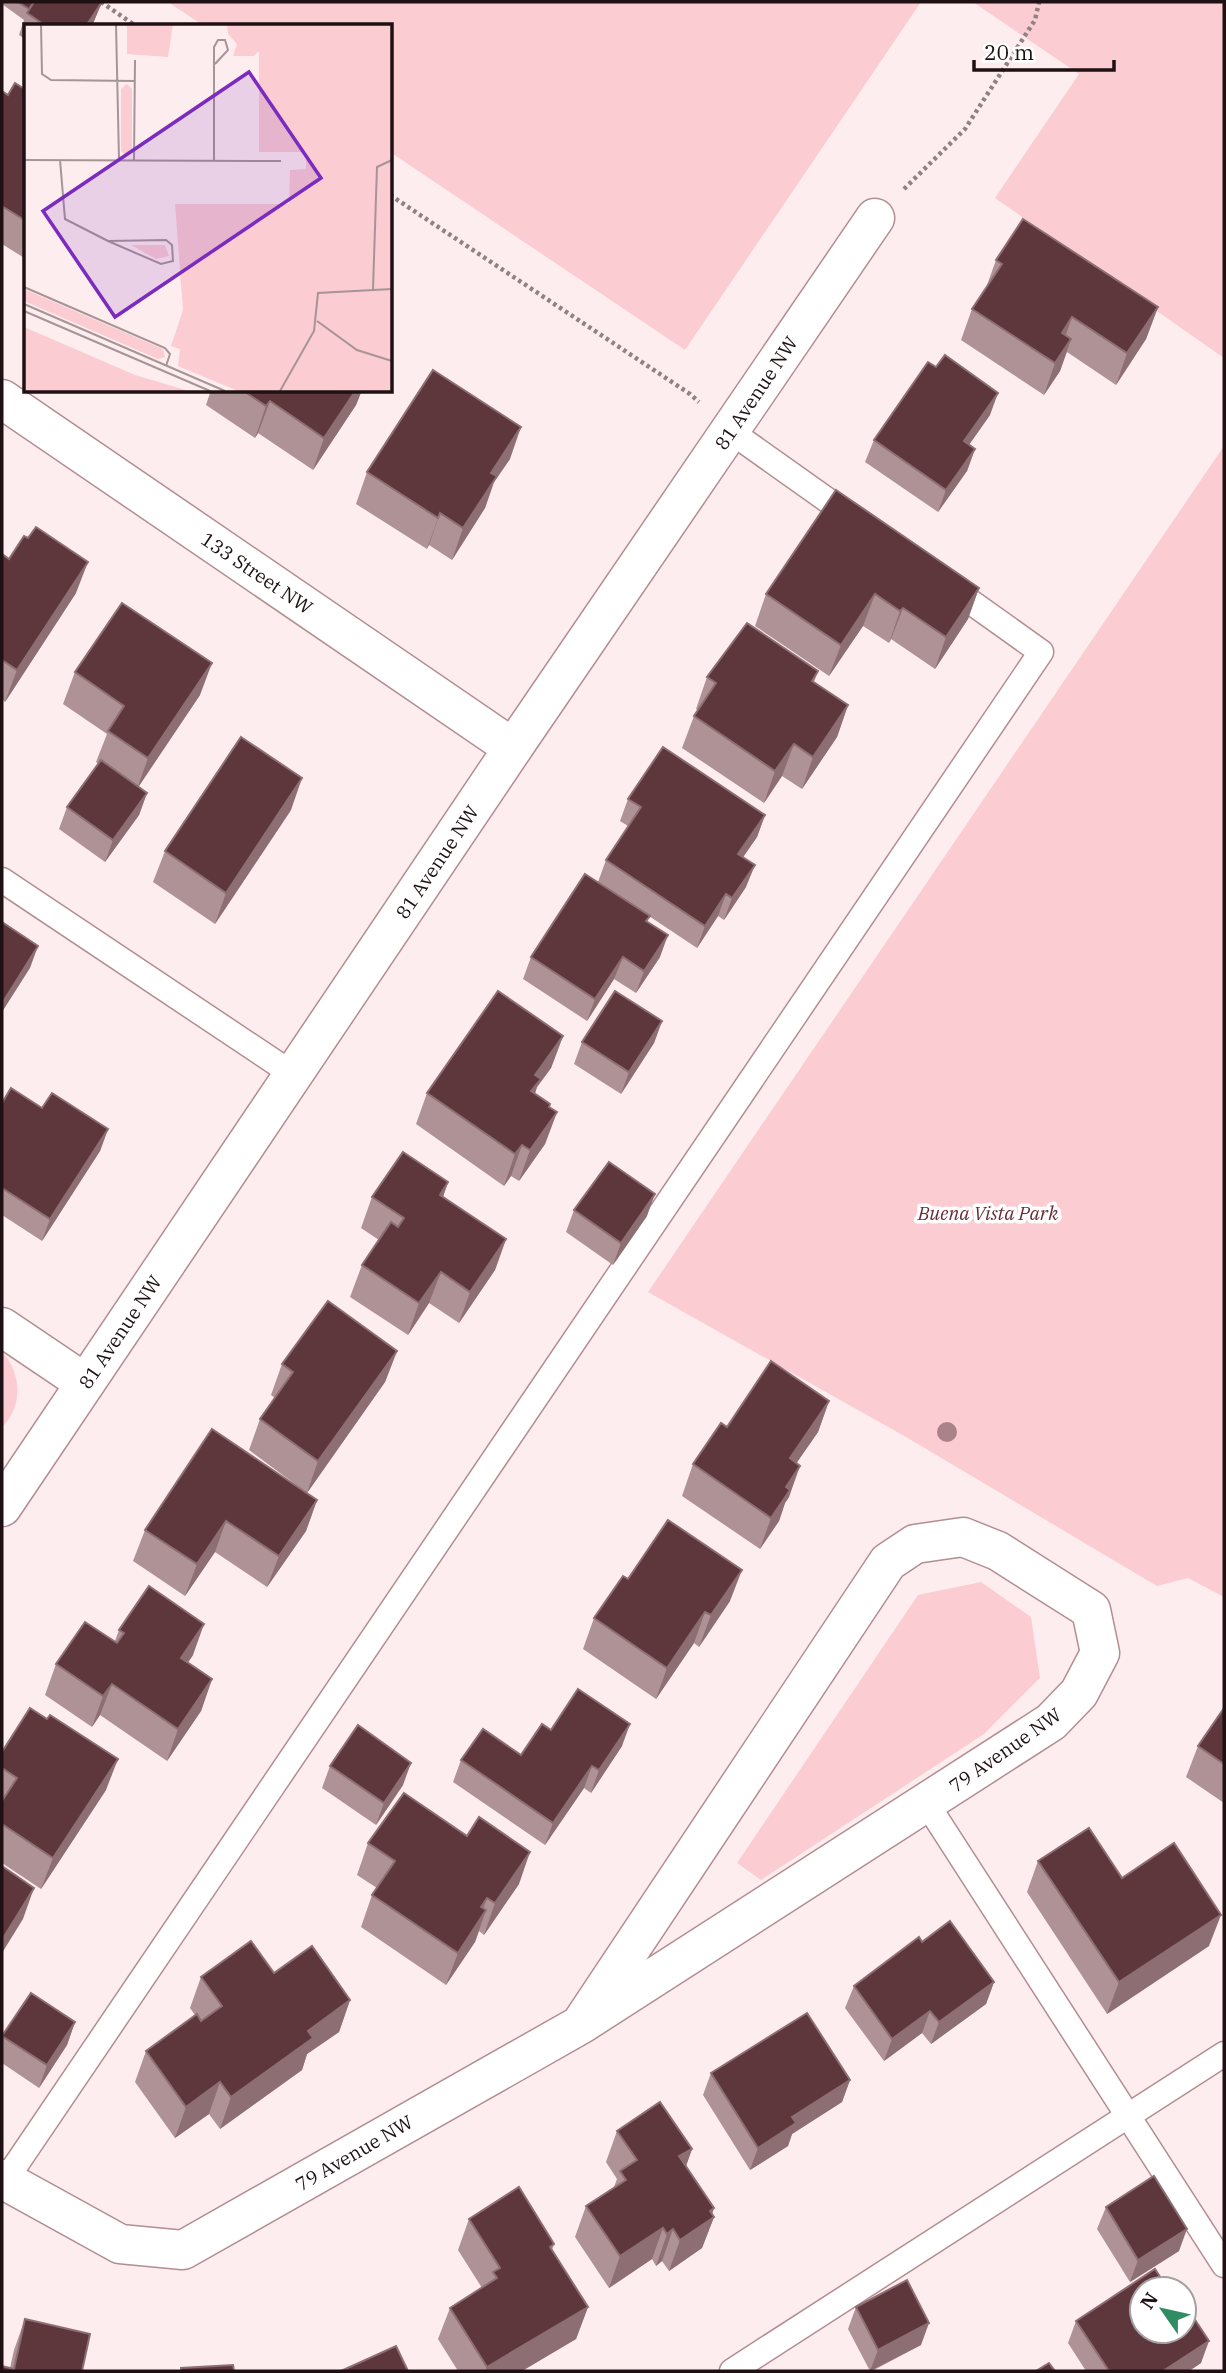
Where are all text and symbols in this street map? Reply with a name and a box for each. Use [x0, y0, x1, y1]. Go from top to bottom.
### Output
inset map [24, 24, 392, 392]
scale bar [974, 28, 1114, 72]
text: 20 m [984, 38, 1034, 66]
street label: 81 Avenue NW [709, 332, 803, 454]
street label: 133 Street NW [197, 527, 317, 619]
street label: 81 Avenue NW [390, 801, 484, 923]
park label: Buena Vista Park [917, 1201, 1059, 1225]
street label: 81 Avenue NW [73, 1271, 167, 1393]
street label: 79 Avenue NW [944, 1702, 1066, 1798]
street label: 79 Avenue NW [291, 2110, 417, 2196]
north arrow [1128, 2275, 1198, 2345]
text: N [1135, 2288, 1163, 2313]

